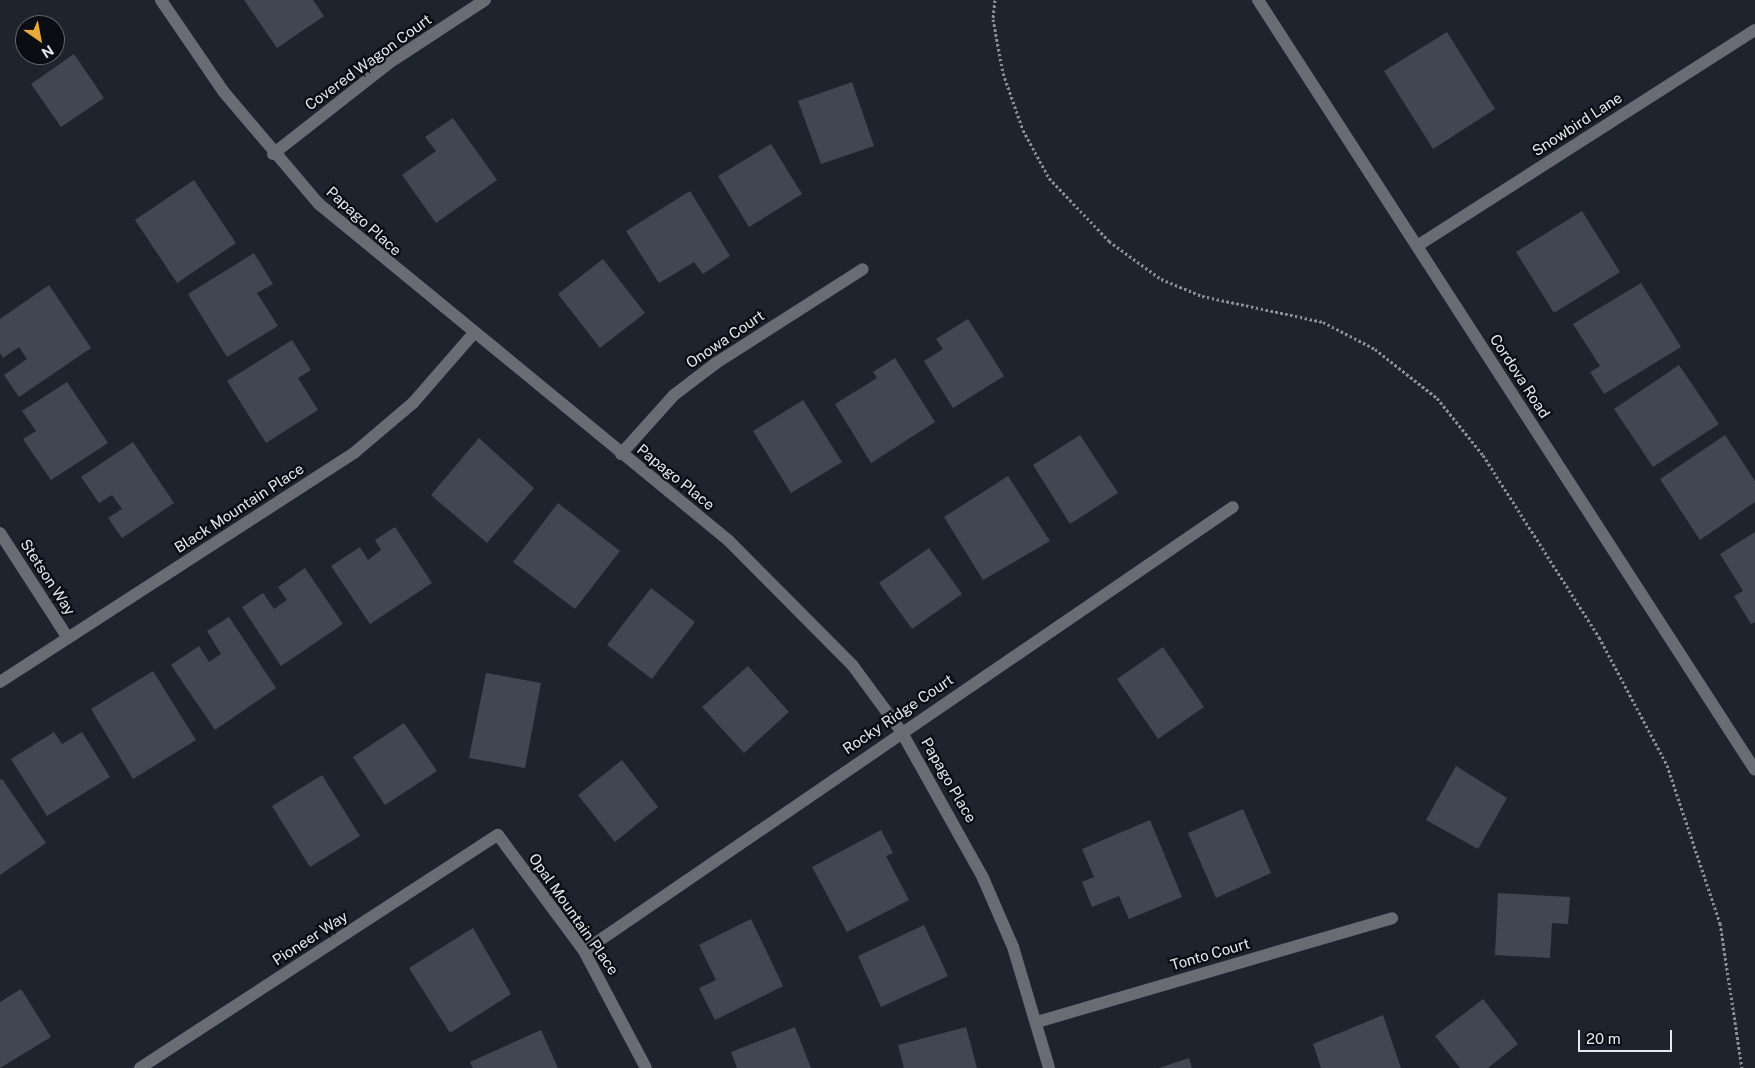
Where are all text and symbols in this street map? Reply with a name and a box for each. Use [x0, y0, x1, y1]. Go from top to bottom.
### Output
street label: Covered Wagon Court [301, 10, 435, 114]
north arrow [15, 15, 65, 65]
text: N [39, 42, 57, 61]
street label: Snowbird Lane [1529, 88, 1625, 160]
street label: Papago Place [323, 183, 405, 259]
street label: Onowa Court [682, 306, 768, 372]
street label: Cordova Road [1486, 331, 1554, 421]
street label: Papago Place [633, 440, 719, 514]
street label: Black Mountain Place [171, 459, 307, 557]
street label: Stetson Way [17, 535, 79, 619]
street label: Rocky Ridge Court [839, 670, 957, 758]
street label: Papago Place [917, 734, 981, 826]
street label: Opal Mountain Place [525, 850, 623, 978]
street label: Pioneer Way [269, 907, 351, 969]
street label: Tonto Court [1168, 934, 1252, 974]
scale bar [1580, 1020, 1674, 1052]
text: 20 m [1586, 1030, 1621, 1047]

